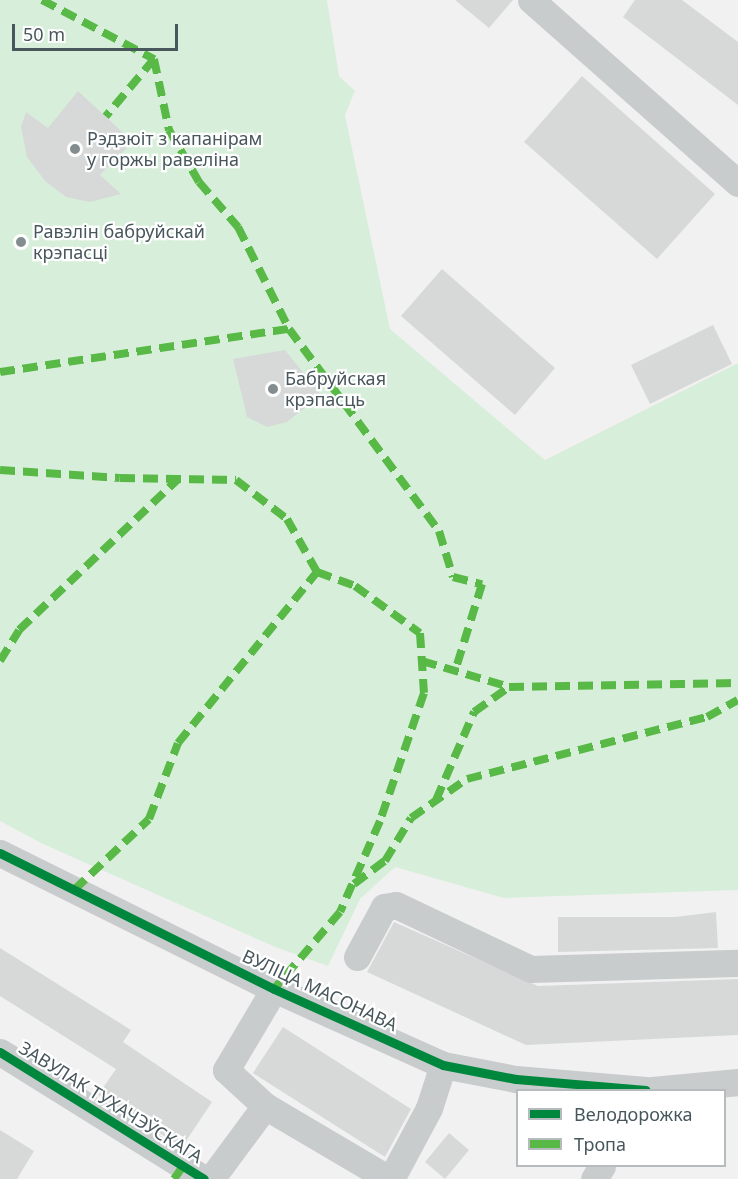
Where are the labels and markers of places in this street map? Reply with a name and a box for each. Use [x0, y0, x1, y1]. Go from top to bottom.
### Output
place label: Рэдзюіт з капанірам у горжы равеліна [87, 128, 262, 170]
marker: Рэдзюіт з капанірам у горжы равеліна [68, 142, 82, 156]
place label: Равэлін бабруйскай крэпасці [33, 221, 205, 264]
marker: Равэлін бабруйскай крэпасці [14, 235, 28, 249]
place label: Бабруйская крэпасць [285, 368, 386, 410]
marker: Бабруйская крэпасць [266, 382, 280, 396]

